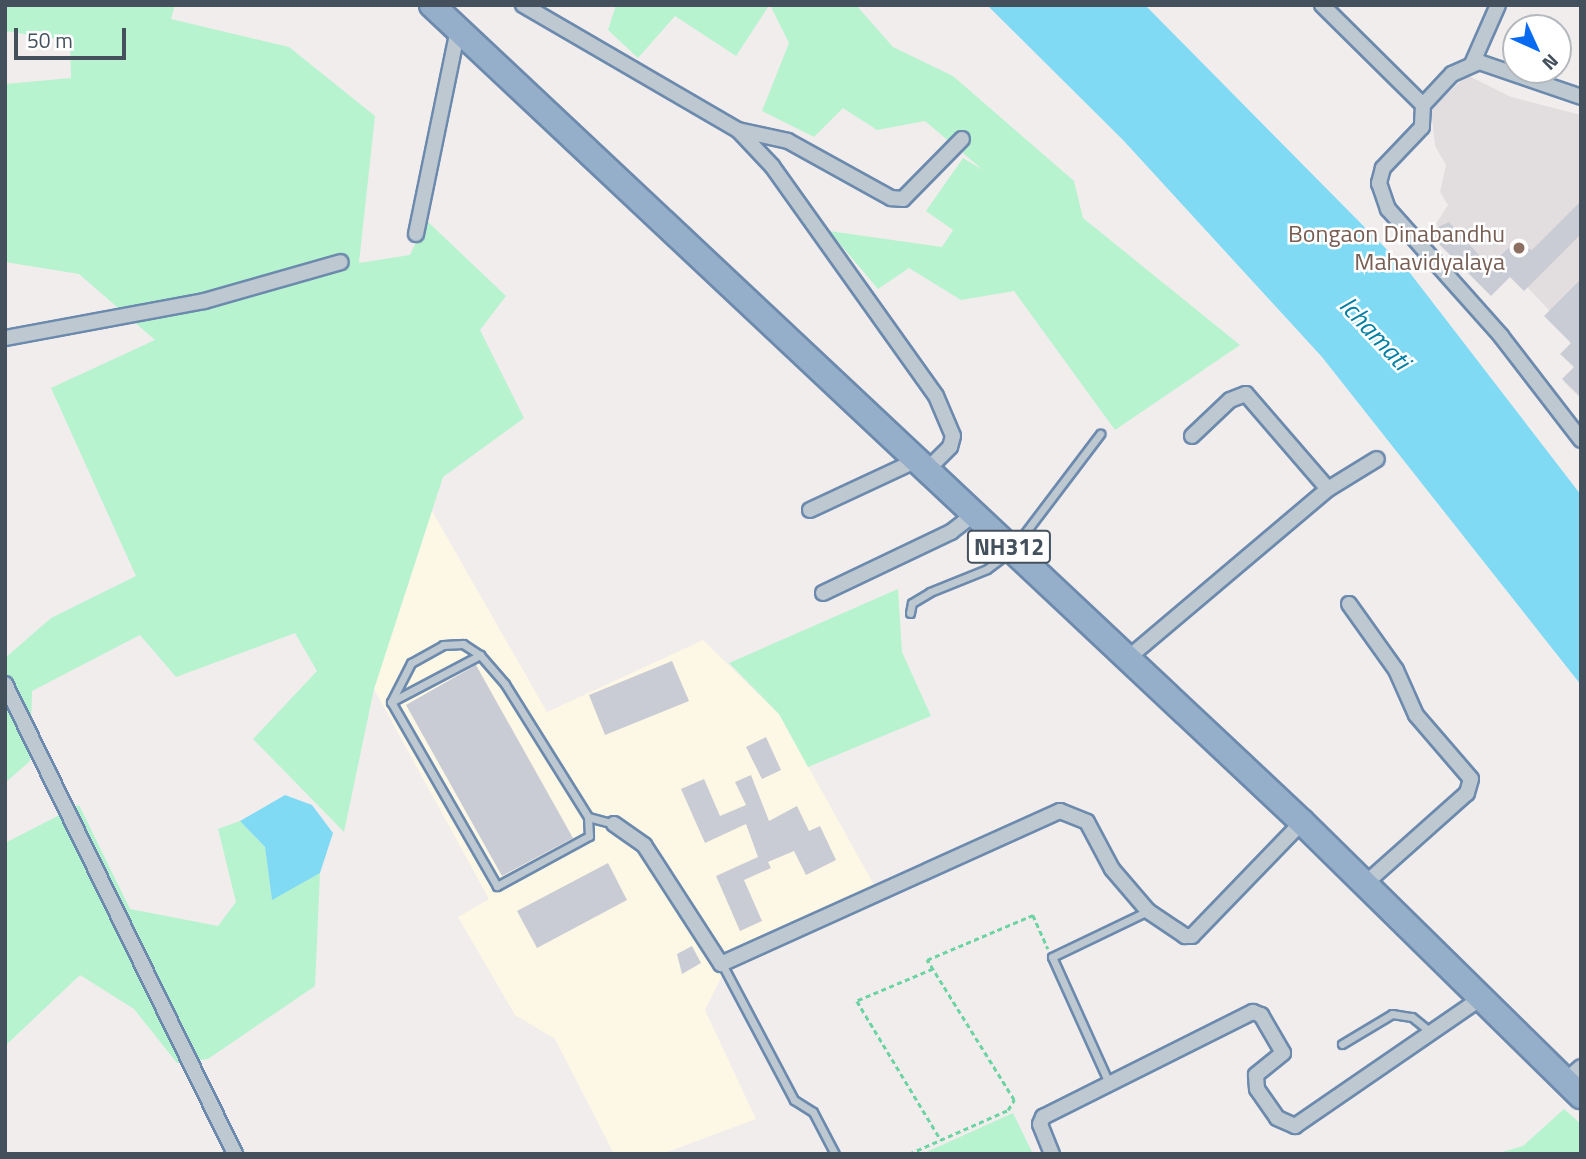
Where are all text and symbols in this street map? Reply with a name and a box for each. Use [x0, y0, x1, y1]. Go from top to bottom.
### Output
scale bar [18, 14, 130, 58]
north arrow [1502, 14, 1572, 84]
text: 50 m [27, 24, 73, 56]
text: N [1536, 48, 1566, 78]
place label: Bongaon Dinabandhu Mahavidyalaya [1288, 220, 1505, 276]
marker: Bongaon Dinabandhu Mahavidyalaya [1511, 240, 1527, 256]
water label: Ichamati [1333, 290, 1417, 376]
road number: NH312 [965, 527, 1053, 566]

